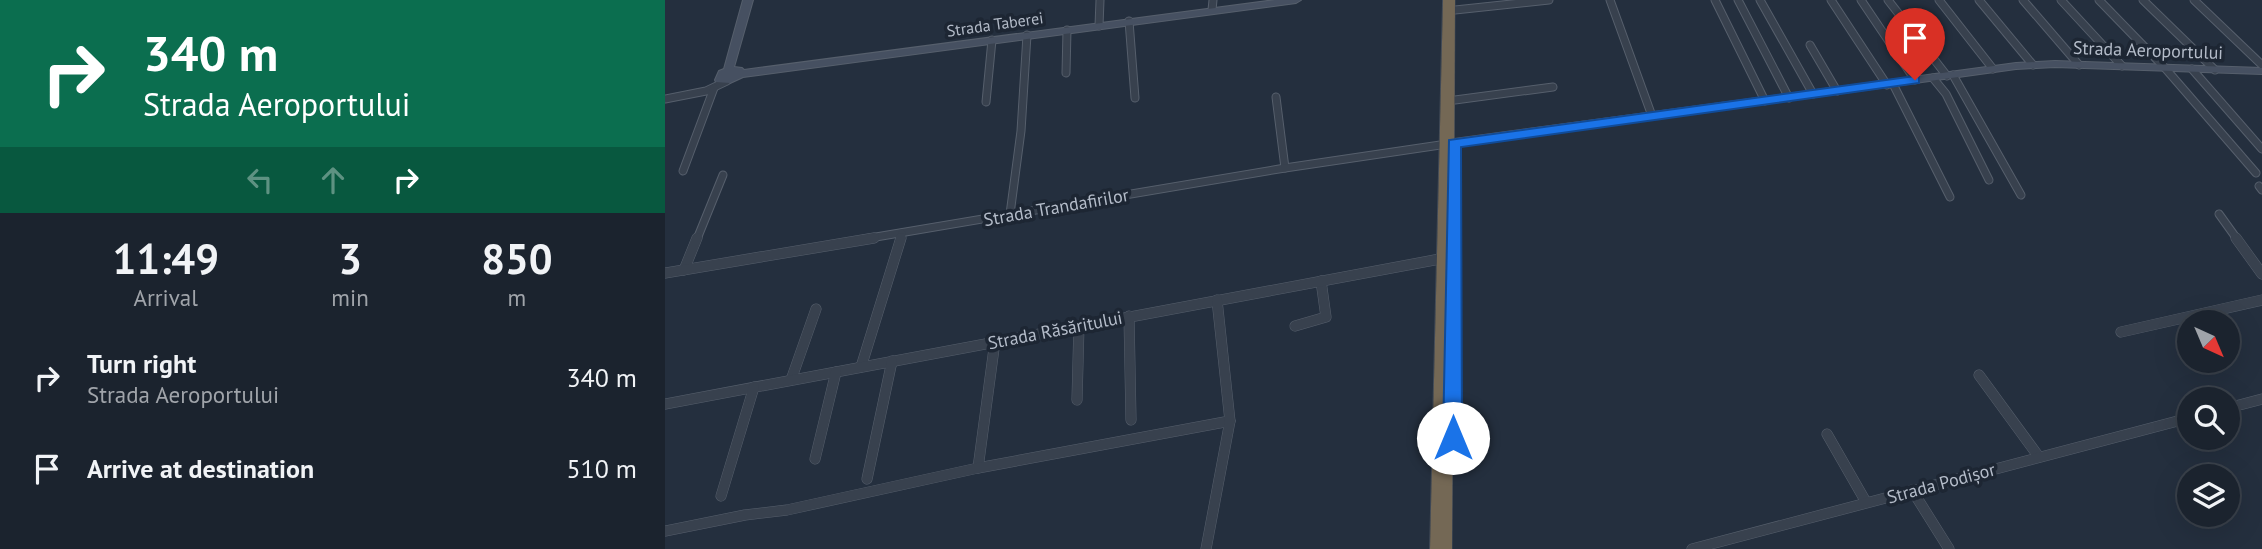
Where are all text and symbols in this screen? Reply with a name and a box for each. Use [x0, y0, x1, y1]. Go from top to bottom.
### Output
street label: Strada Taberei [945, 7, 1045, 41]
pin [1885, 8, 1945, 80]
icon: arrive [1896, 19, 1934, 57]
text: 340 m [143, 21, 278, 85]
icon: right [28, 28, 119, 119]
street label: Strada Aeroportului [2072, 36, 2224, 64]
text: Strada Aeroportului [143, 83, 410, 125]
icon: left [241, 161, 279, 199]
icon: ahead [314, 161, 352, 199]
icon: right [387, 161, 425, 199]
street label: Strada Trandafirilor [982, 183, 1130, 231]
text: 11:49 [112, 231, 219, 286]
text: 3 [338, 231, 362, 286]
text: 850 [481, 231, 553, 286]
text: Arrival [133, 283, 198, 312]
text: min [331, 283, 369, 312]
text: m [508, 283, 526, 312]
street label: Strada Răsăritului [986, 306, 1124, 354]
north arrow [2177, 310, 2240, 373]
map controls [2177, 310, 2240, 527]
text: Turn right [87, 347, 196, 380]
icon: right [28, 359, 66, 397]
text: 340 m [566, 361, 637, 394]
text: Strada Aeroportului [87, 380, 279, 409]
button: search [2177, 387, 2240, 450]
position arrow [1416, 401, 1490, 475]
icon: arrive [28, 450, 66, 488]
text: Arrive at destination [87, 452, 314, 485]
text: 510 m [566, 452, 637, 485]
street label: Strada Podișor [1884, 458, 1998, 508]
button: layers [2177, 464, 2240, 527]

